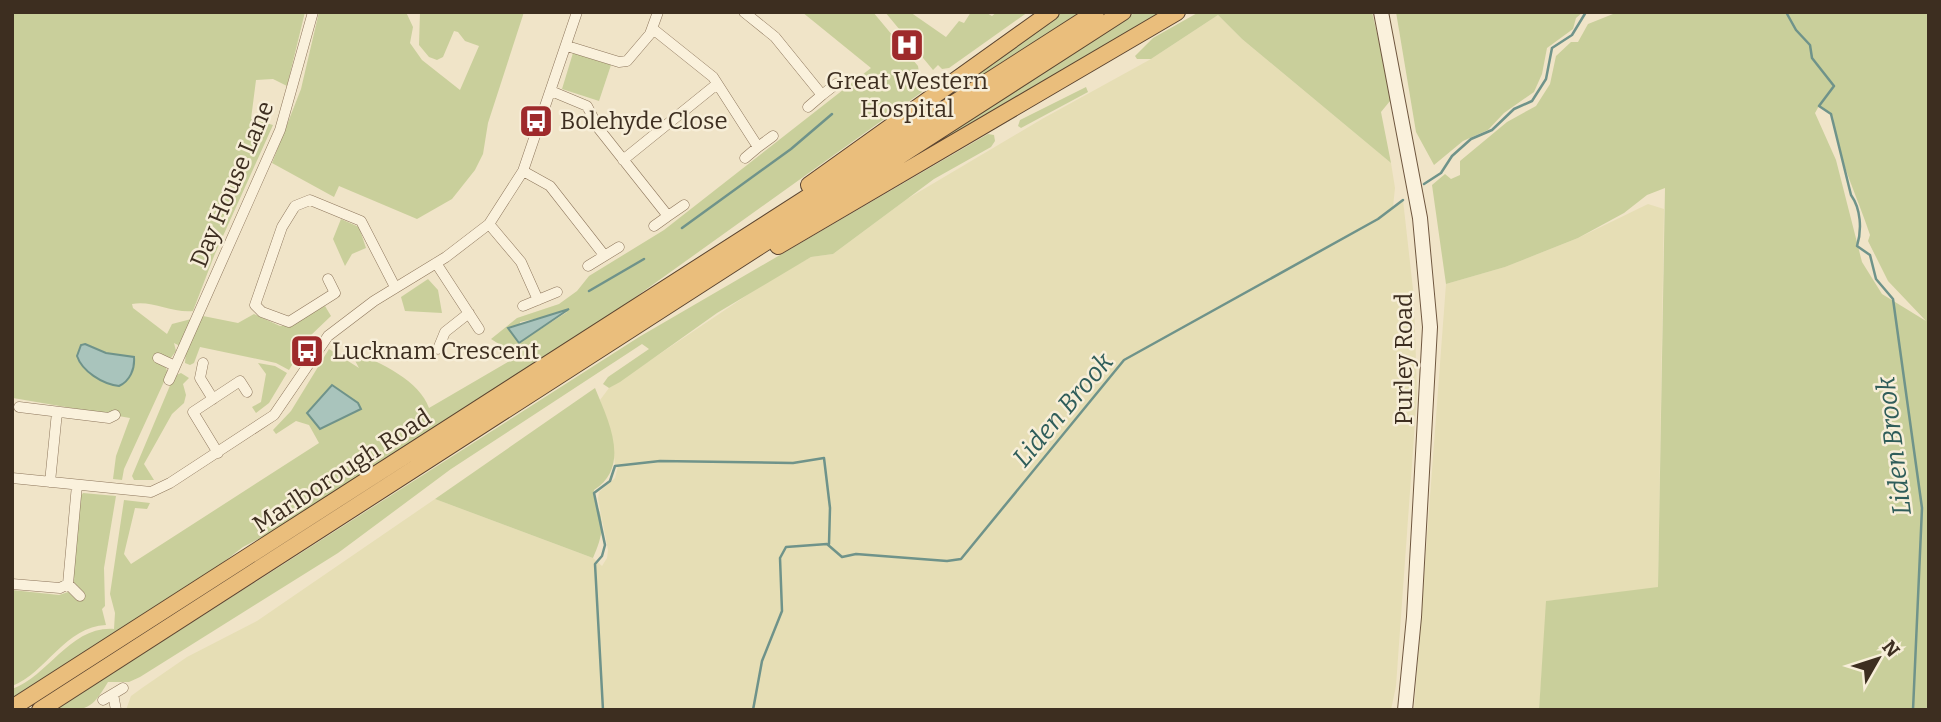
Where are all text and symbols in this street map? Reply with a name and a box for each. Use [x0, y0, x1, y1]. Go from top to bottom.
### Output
hospital icon: Great Western Hospital [888, 26, 926, 64]
place label: Great Western Hospital [826, 67, 988, 123]
street label: Day House Lane [184, 97, 280, 271]
bus stop icon: Bolehyde Close [517, 102, 555, 140]
place label: Bolehyde Close [560, 107, 728, 135]
street label: Purley Road [1390, 293, 1418, 425]
bus stop icon: Lucknam Crescent [288, 332, 326, 370]
place label: Lucknam Crescent [332, 337, 539, 365]
water label: Liden Brook [1006, 346, 1120, 473]
water label: Liden Brook [1870, 374, 1918, 517]
street label: Marlborough Road [248, 403, 436, 539]
north arrow [1843, 624, 1913, 694]
text: N [1877, 636, 1905, 662]

